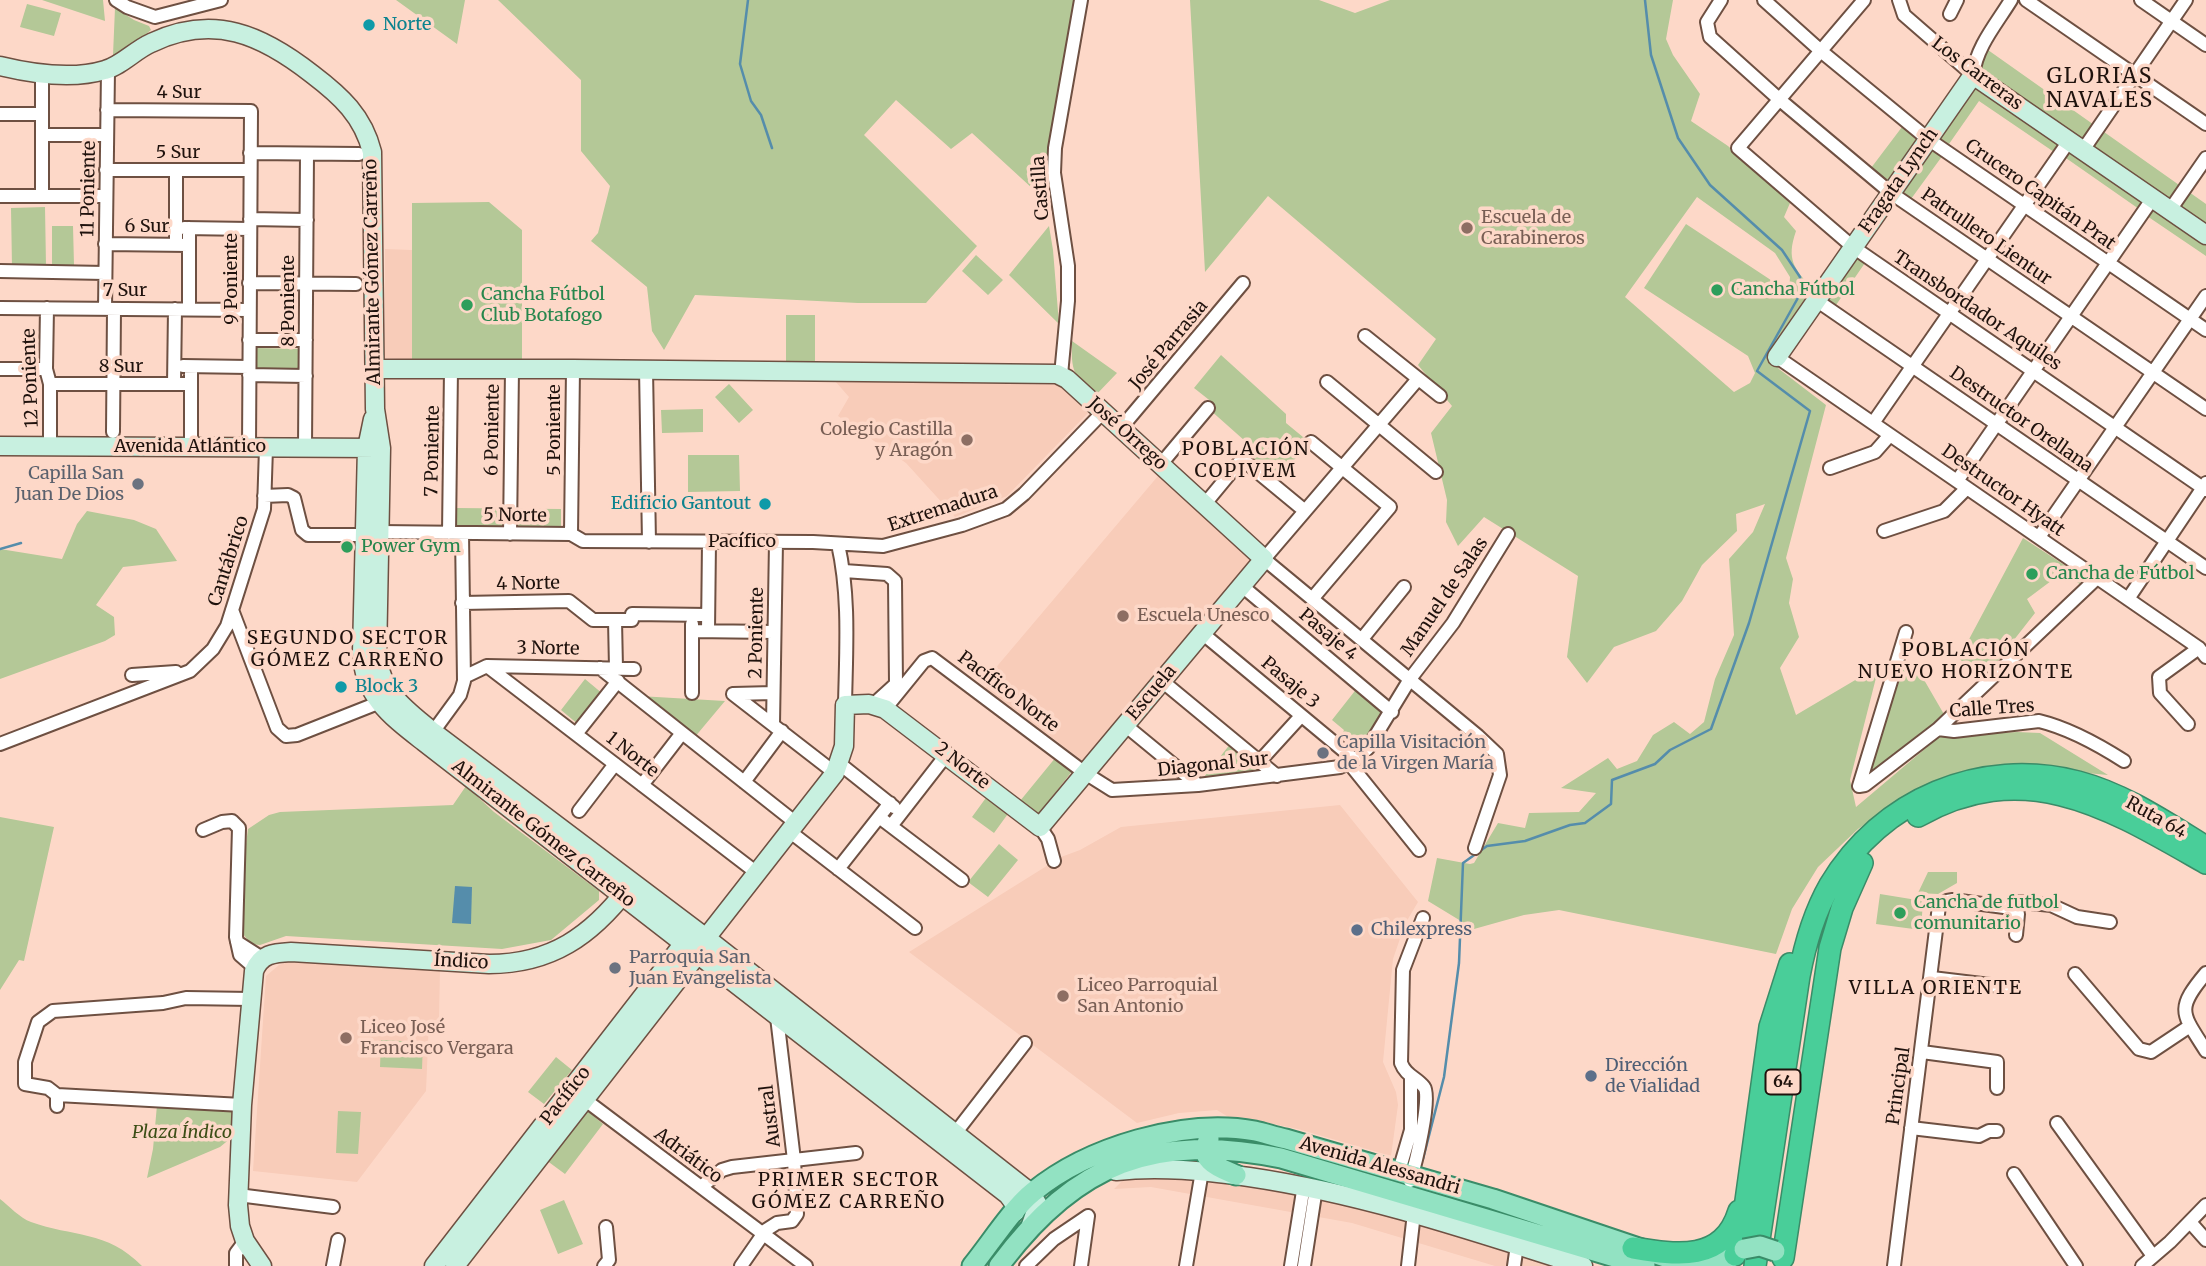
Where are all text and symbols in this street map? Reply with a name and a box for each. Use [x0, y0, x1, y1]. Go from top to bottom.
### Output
place label: Norte [383, 14, 431, 36]
marker: Norte [361, 17, 377, 33]
street label: Los Carreras [1927, 33, 2027, 115]
district label: GLORIAS NAVALES [2047, 64, 2153, 114]
street label: 4 Sur [156, 82, 202, 104]
street label: Fragata Lynch [1855, 124, 1943, 238]
street label: Crucero Capitán Prat [1961, 135, 2119, 255]
street label: 11 Poniente [77, 141, 101, 237]
street label: 5 Sur [156, 142, 200, 164]
street label: Castilla [1028, 155, 1054, 221]
street label: Almirante Gómez Carreño [360, 159, 386, 385]
street label: Patrullero Lientur [1917, 184, 2055, 290]
place label: Escuela de Carabineros [1481, 207, 1585, 249]
street label: 6 Sur [125, 216, 169, 238]
marker: Escuela de Carabineros [1459, 220, 1475, 236]
street label: 9 Poniente [221, 233, 243, 325]
street label: Transbordador Aquiles [1889, 247, 2065, 375]
street label: 8 Poniente [278, 255, 300, 347]
place label: Cancha Fútbol [1731, 279, 1855, 301]
street label: 7 Sur [103, 280, 147, 302]
marker: Cancha Fútbol [1709, 282, 1725, 298]
place label: Cancha Fútbol Club Botafogo [481, 284, 605, 326]
street label: José Parrasia [1125, 296, 1213, 394]
marker: Cancha Fútbol Club Botafogo [459, 297, 475, 313]
street label: 12 Poniente [18, 328, 44, 428]
street label: 8 Sur [99, 356, 143, 378]
street label: Destructor Orellana [1945, 362, 2097, 478]
street label: 6 Poniente [481, 384, 505, 476]
street label: 5 Poniente [544, 384, 566, 476]
street label: José Orrego [1083, 393, 1171, 475]
street label: 7 Poniente [421, 405, 445, 497]
place label: Colegio Castilla y Aragón [820, 419, 953, 462]
marker: Colegio Castilla y Aragón [959, 432, 975, 448]
street label: Avenida Atlántico [114, 436, 266, 458]
district label: POBLACIÓN COPIVEM [1183, 439, 1309, 483]
street label: Destructor Hyatt [1937, 441, 2069, 541]
place label: Capilla San Juan De Dios [15, 463, 124, 505]
marker: Capilla San Juan De Dios [130, 476, 146, 492]
street label: Extremadura [886, 481, 1000, 537]
place label: Edificio Gantout [611, 493, 751, 515]
marker: Edificio Gantout [757, 496, 773, 512]
street label: 5 Norte [483, 505, 547, 527]
street label: Cantábrico [204, 513, 254, 609]
street label: Pacífico [708, 531, 776, 553]
street label: Manuel de Salas [1397, 533, 1493, 661]
place label: Power Gym [361, 536, 461, 558]
marker: Power Gym [339, 539, 355, 555]
place label: Cancha de Fútbol [2046, 563, 2195, 585]
marker: Cancha de Fútbol [2024, 566, 2040, 582]
street label: 4 Norte [496, 573, 560, 595]
street label: 2 Poniente [745, 587, 769, 679]
street label: Pasaje 4 [1294, 604, 1362, 666]
place label: Escuela Unesco [1137, 605, 1269, 627]
marker: Escuela Unesco [1115, 608, 1131, 624]
district label: SEGUNDO SECTOR GÓMEZ CARREÑO [248, 628, 448, 672]
street label: 3 Norte [516, 638, 580, 660]
district label: POBLACIÓN NUEVO HORIZONTE [1860, 640, 2072, 684]
street label: Pacífico Norte [953, 647, 1063, 737]
street label: Pasaje 3 [1257, 653, 1323, 713]
street label: Escuela [1123, 661, 1181, 725]
place label: Block 3 [355, 676, 418, 698]
marker: Block 3 [333, 679, 349, 695]
street label: Calle Tres [1949, 695, 2035, 723]
street label: 1 Norte [601, 728, 663, 782]
place label: Capilla Visitación de la Virgen María [1337, 732, 1494, 774]
street label: 2 Norte [930, 738, 994, 794]
marker: Capilla Visitación de la Virgen María [1315, 745, 1331, 761]
street label: Diagonal Sur [1156, 748, 1270, 782]
street label: Almirante Gómez Carreño [447, 756, 639, 912]
street label: Ruta 64 [2122, 792, 2190, 844]
place label: Cancha de futbol comunitario [1914, 892, 2059, 934]
marker: Cancha de futbol comunitario [1892, 905, 1908, 921]
place label: Chilexpress [1371, 919, 1472, 941]
marker: Chilexpress [1349, 922, 1365, 938]
place label: Parroquia San Juan Evangelista [629, 947, 772, 990]
street label: Índico [433, 950, 489, 974]
marker: Parroquia San Juan Evangelista [607, 960, 623, 976]
place label: Liceo Parroquial San Antonio [1077, 975, 1218, 1018]
district label: VILLA ORIENTE [1851, 978, 2021, 1000]
marker: Liceo Parroquial San Antonio [1055, 988, 1071, 1004]
place label: Liceo José Francisco Vergara [360, 1017, 514, 1060]
marker: Liceo José Francisco Vergara [338, 1030, 354, 1046]
street label: Principal [1883, 1046, 1915, 1126]
place label: Dirección de Vialidad [1605, 1055, 1700, 1098]
street label: Pacífico [537, 1063, 595, 1129]
marker: Dirección de Vialidad [1583, 1068, 1599, 1084]
road number: 64 [1766, 1070, 1800, 1094]
street label: Austral [756, 1084, 786, 1148]
park label: Plaza Índico [132, 1122, 232, 1144]
street label: Adriático [650, 1124, 726, 1188]
street label: Avenida Alessandri [1297, 1133, 1463, 1199]
district label: PRIMER SECTOR GÓMEZ CARREÑO [753, 1170, 945, 1214]

